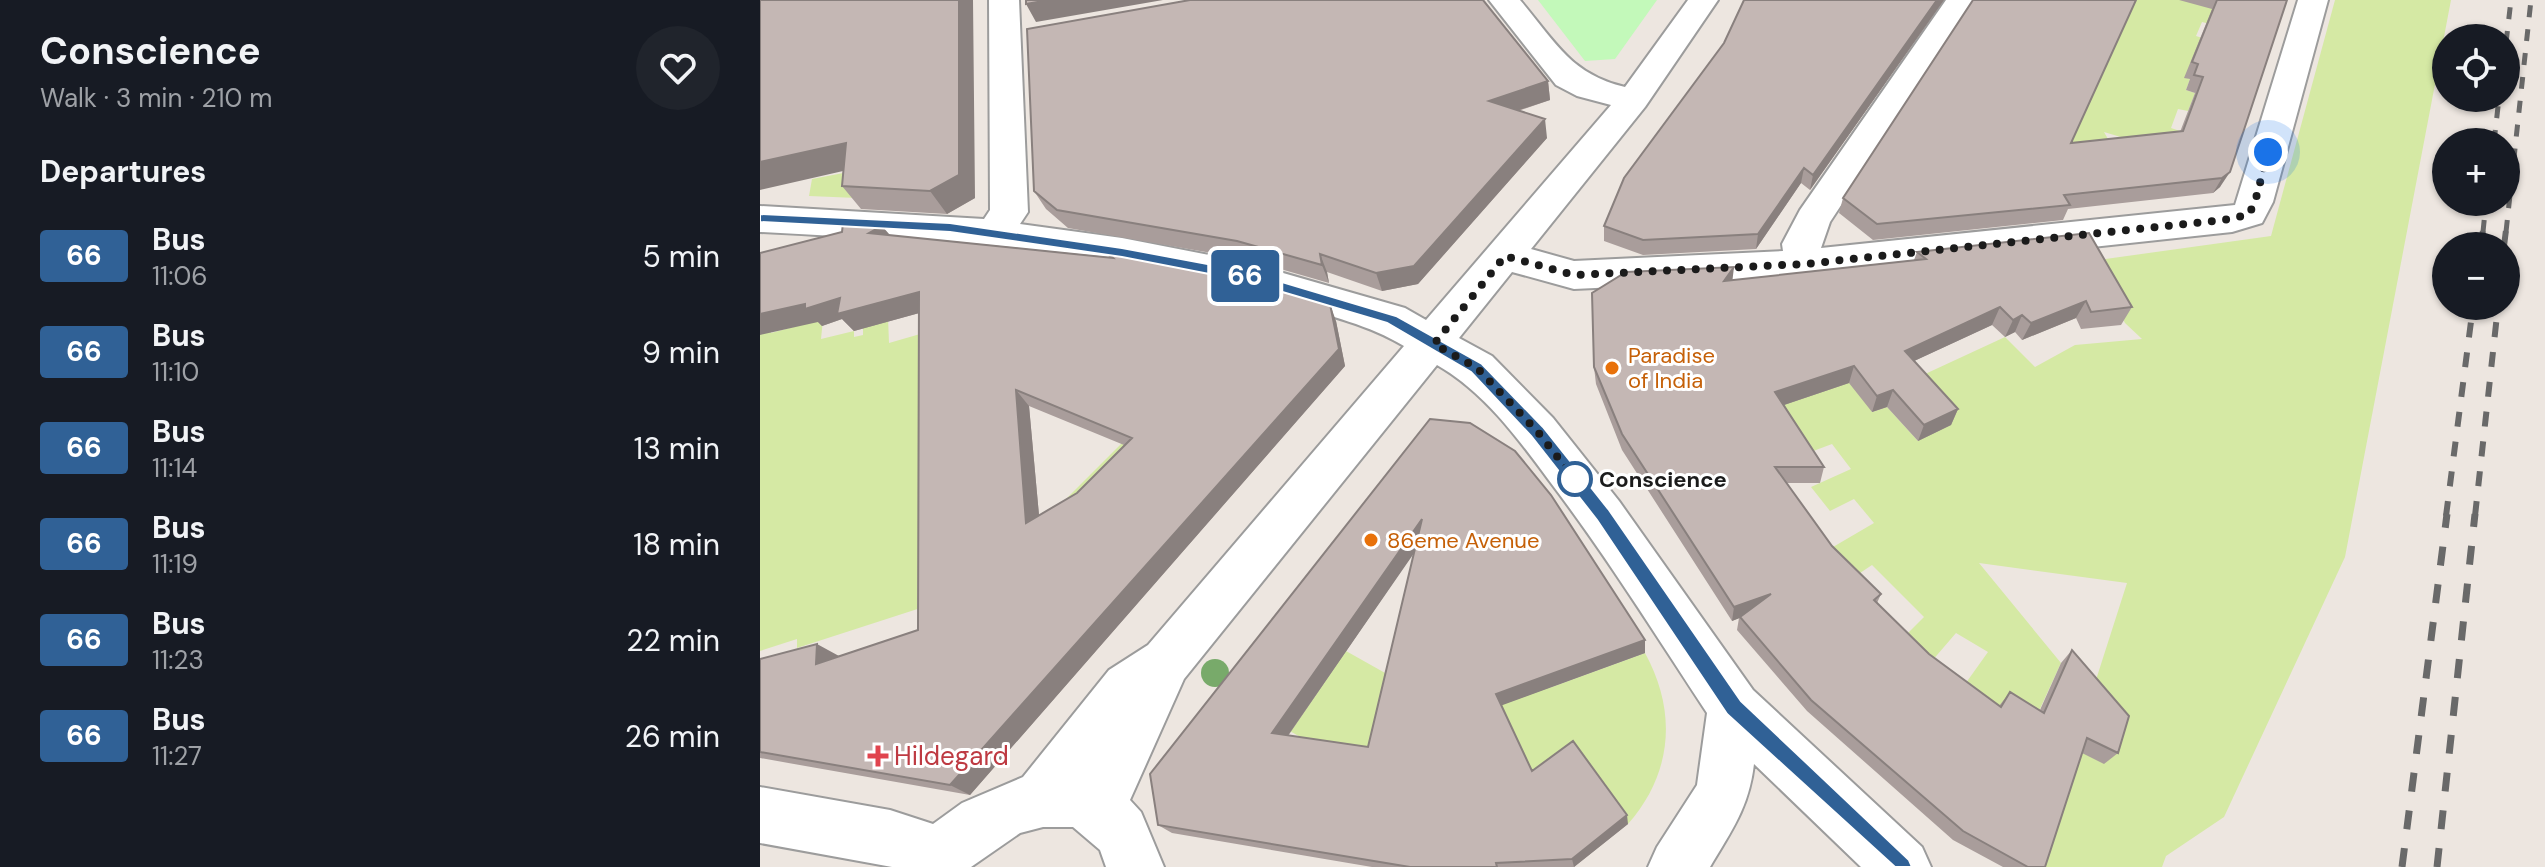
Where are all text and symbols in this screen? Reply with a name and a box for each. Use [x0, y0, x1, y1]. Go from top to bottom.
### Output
map controls [2432, 24, 2520, 320]
button: locate [2432, 24, 2520, 112]
text: Conscience [40, 26, 261, 76]
button: heart [636, 26, 720, 110]
text: Walk · 3 min · 210 m [40, 81, 272, 115]
button: + [2432, 128, 2520, 216]
your location [2248, 132, 2288, 172]
text: Departures [40, 152, 206, 191]
text: Bus [152, 220, 206, 259]
button: − [2432, 232, 2520, 320]
text: 66 [66, 237, 102, 274]
text: 5 min [643, 237, 720, 276]
line badge: 66 [1209, 250, 1281, 302]
text: 66 [1227, 257, 1263, 294]
text: 11:06 [152, 259, 208, 293]
text: Bus [152, 316, 206, 355]
text: 66 [66, 333, 102, 370]
text: 9 min [642, 333, 720, 372]
place label: Paradise of India [1628, 341, 1715, 395]
text: 11:10 [152, 355, 199, 389]
marker: Paradise of India [1603, 359, 1621, 377]
text: Bus [152, 412, 206, 451]
text: 66 [66, 429, 102, 466]
text: 13 min [634, 429, 720, 468]
text: 11:14 [152, 451, 197, 485]
marker: Conscience [1558, 462, 1592, 496]
place label: Conscience [1599, 465, 1727, 494]
text: Bus [152, 508, 206, 547]
text: 66 [66, 525, 102, 562]
text: 18 min [633, 525, 720, 564]
place label: 86eme Avenue [1387, 526, 1539, 555]
marker: 86eme Avenue [1362, 531, 1380, 549]
text: 11:19 [152, 547, 198, 581]
text: Bus [152, 604, 206, 643]
text: 66 [66, 621, 102, 658]
text: 22 min [626, 621, 720, 660]
text: 11:23 [152, 643, 204, 677]
text: Bus [152, 700, 206, 739]
text: 66 [66, 717, 102, 754]
text: 26 min [625, 717, 720, 756]
text: 11:27 [152, 739, 202, 773]
place label: Hildegard [894, 739, 1009, 773]
marker: Hildegard [869, 747, 887, 765]

